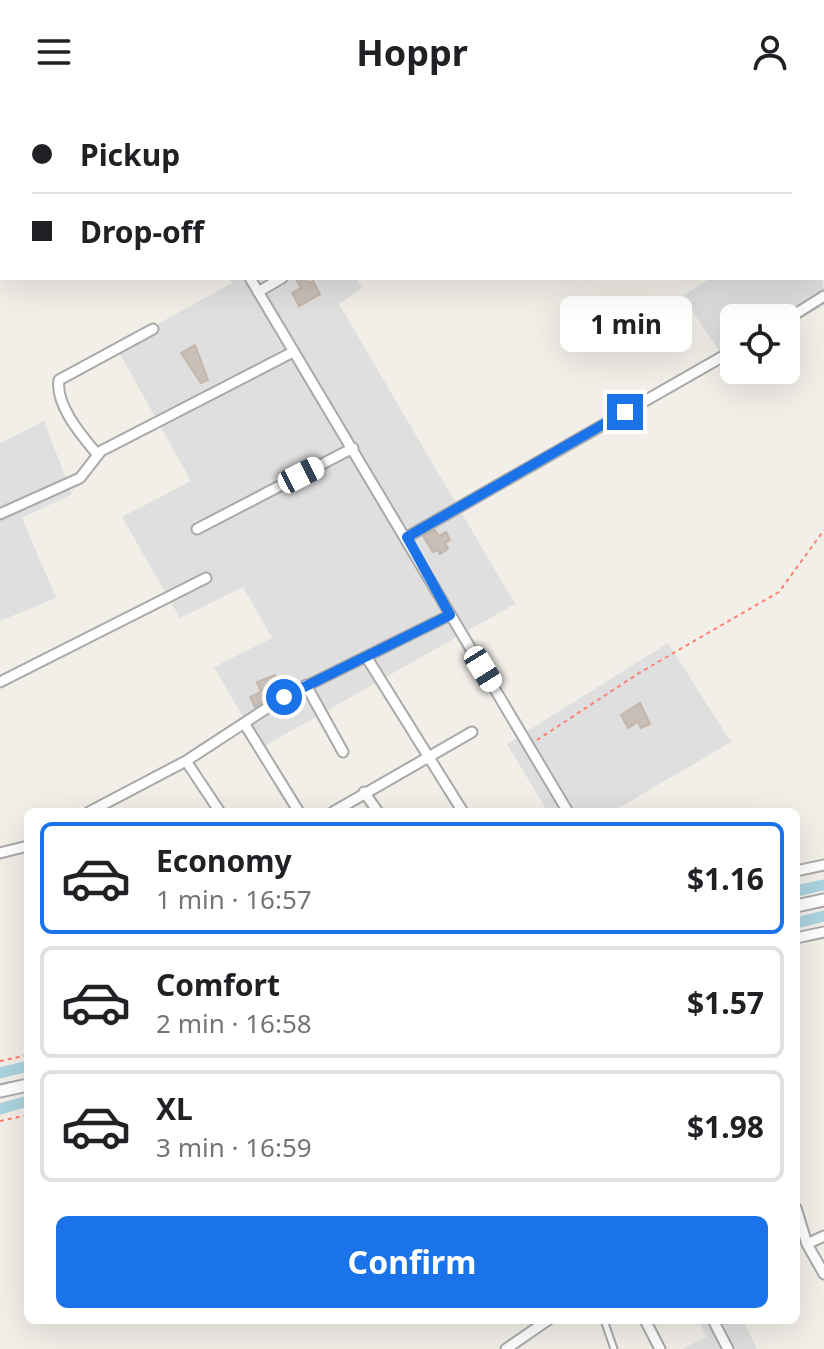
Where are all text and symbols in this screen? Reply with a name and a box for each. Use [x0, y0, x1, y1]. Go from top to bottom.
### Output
text: Hoppr [356, 28, 468, 77]
icon: menu [32, 30, 76, 74]
icon: person [748, 30, 792, 74]
text: Pickup [80, 134, 180, 175]
text: Drop-off [80, 211, 204, 252]
callout: 1 min [559, 296, 691, 352]
map controls [720, 304, 800, 384]
button: locate [720, 304, 800, 384]
text: 1 min [590, 306, 662, 342]
route end [607, 394, 643, 430]
car [274, 453, 328, 497]
car [460, 642, 506, 696]
route start [266, 679, 302, 715]
text: Economy [156, 840, 292, 881]
icon: car [60, 842, 132, 914]
text: $1.16 [687, 858, 764, 899]
text: 1 min · 16:57 [156, 881, 312, 917]
text: Comfort [156, 964, 280, 1005]
icon: car [60, 966, 132, 1038]
text: $1.57 [687, 982, 764, 1023]
text: 2 min · 16:58 [156, 1005, 312, 1041]
text: XL [156, 1088, 193, 1129]
icon: car [60, 1090, 132, 1162]
text: $1.98 [687, 1106, 764, 1147]
text: 3 min · 16:59 [156, 1129, 312, 1165]
button: Confirm [56, 1216, 768, 1308]

